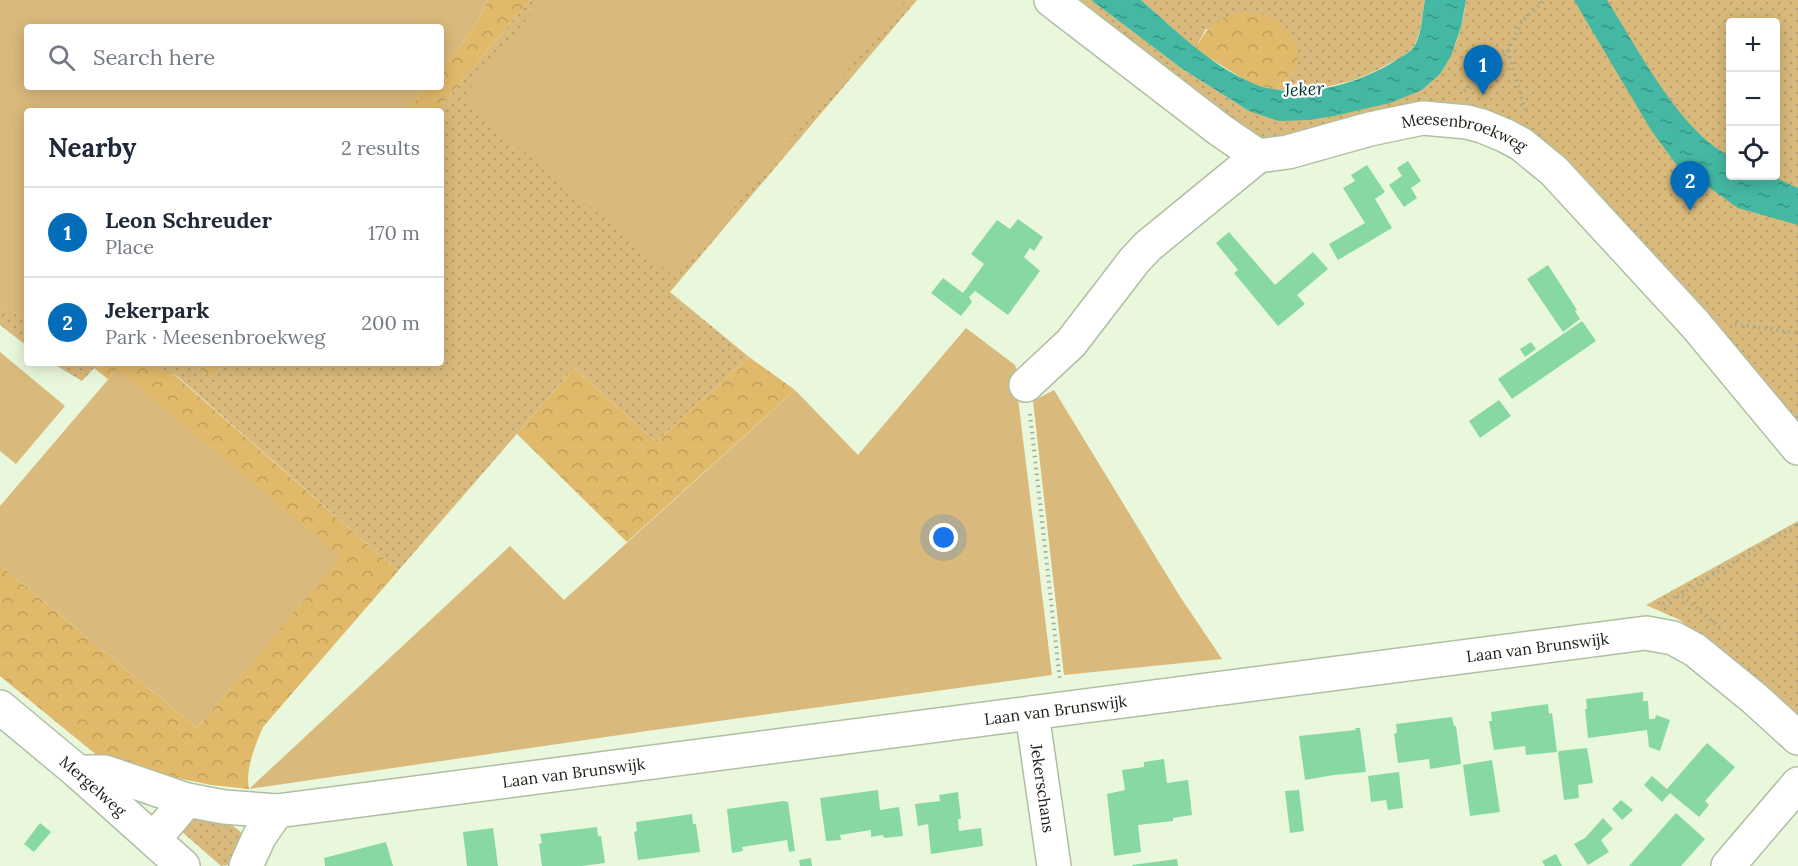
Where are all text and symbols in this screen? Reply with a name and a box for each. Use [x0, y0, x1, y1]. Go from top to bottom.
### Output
map controls [1726, 18, 1780, 180]
button: + [1726, 18, 1780, 72]
search box [24, 24, 444, 90]
icon: search [45, 41, 78, 74]
text: Search here [93, 43, 215, 71]
pin: 1 [1464, 46, 1502, 95]
button: − [1726, 72, 1780, 126]
water label: Jeker [1282, 76, 1326, 102]
street label: Meesenbroekweg [1399, 108, 1533, 156]
button: locate [1726, 126, 1780, 180]
text: Nearby [48, 131, 136, 164]
text: 2 results [341, 135, 420, 160]
pin: 2 [1670, 162, 1710, 211]
text: Leon Schreuder [105, 206, 272, 234]
text: 1 [63, 220, 72, 245]
text: 170 m [368, 220, 420, 245]
text: Place [105, 234, 154, 259]
text: Jekerpark [105, 296, 209, 324]
text: 2 [62, 310, 73, 335]
text: 200 m [361, 310, 420, 335]
text: Park · Meesenbroekweg [105, 324, 325, 349]
your location [929, 523, 958, 552]
street label: Laan van Brunswijk [1465, 628, 1610, 666]
street label: Laan van Brunswijk [983, 691, 1129, 729]
street label: Jekerschans [1026, 742, 1059, 834]
street label: Mergelweg [56, 751, 131, 821]
street label: Laan van Brunswijk [501, 753, 647, 792]

